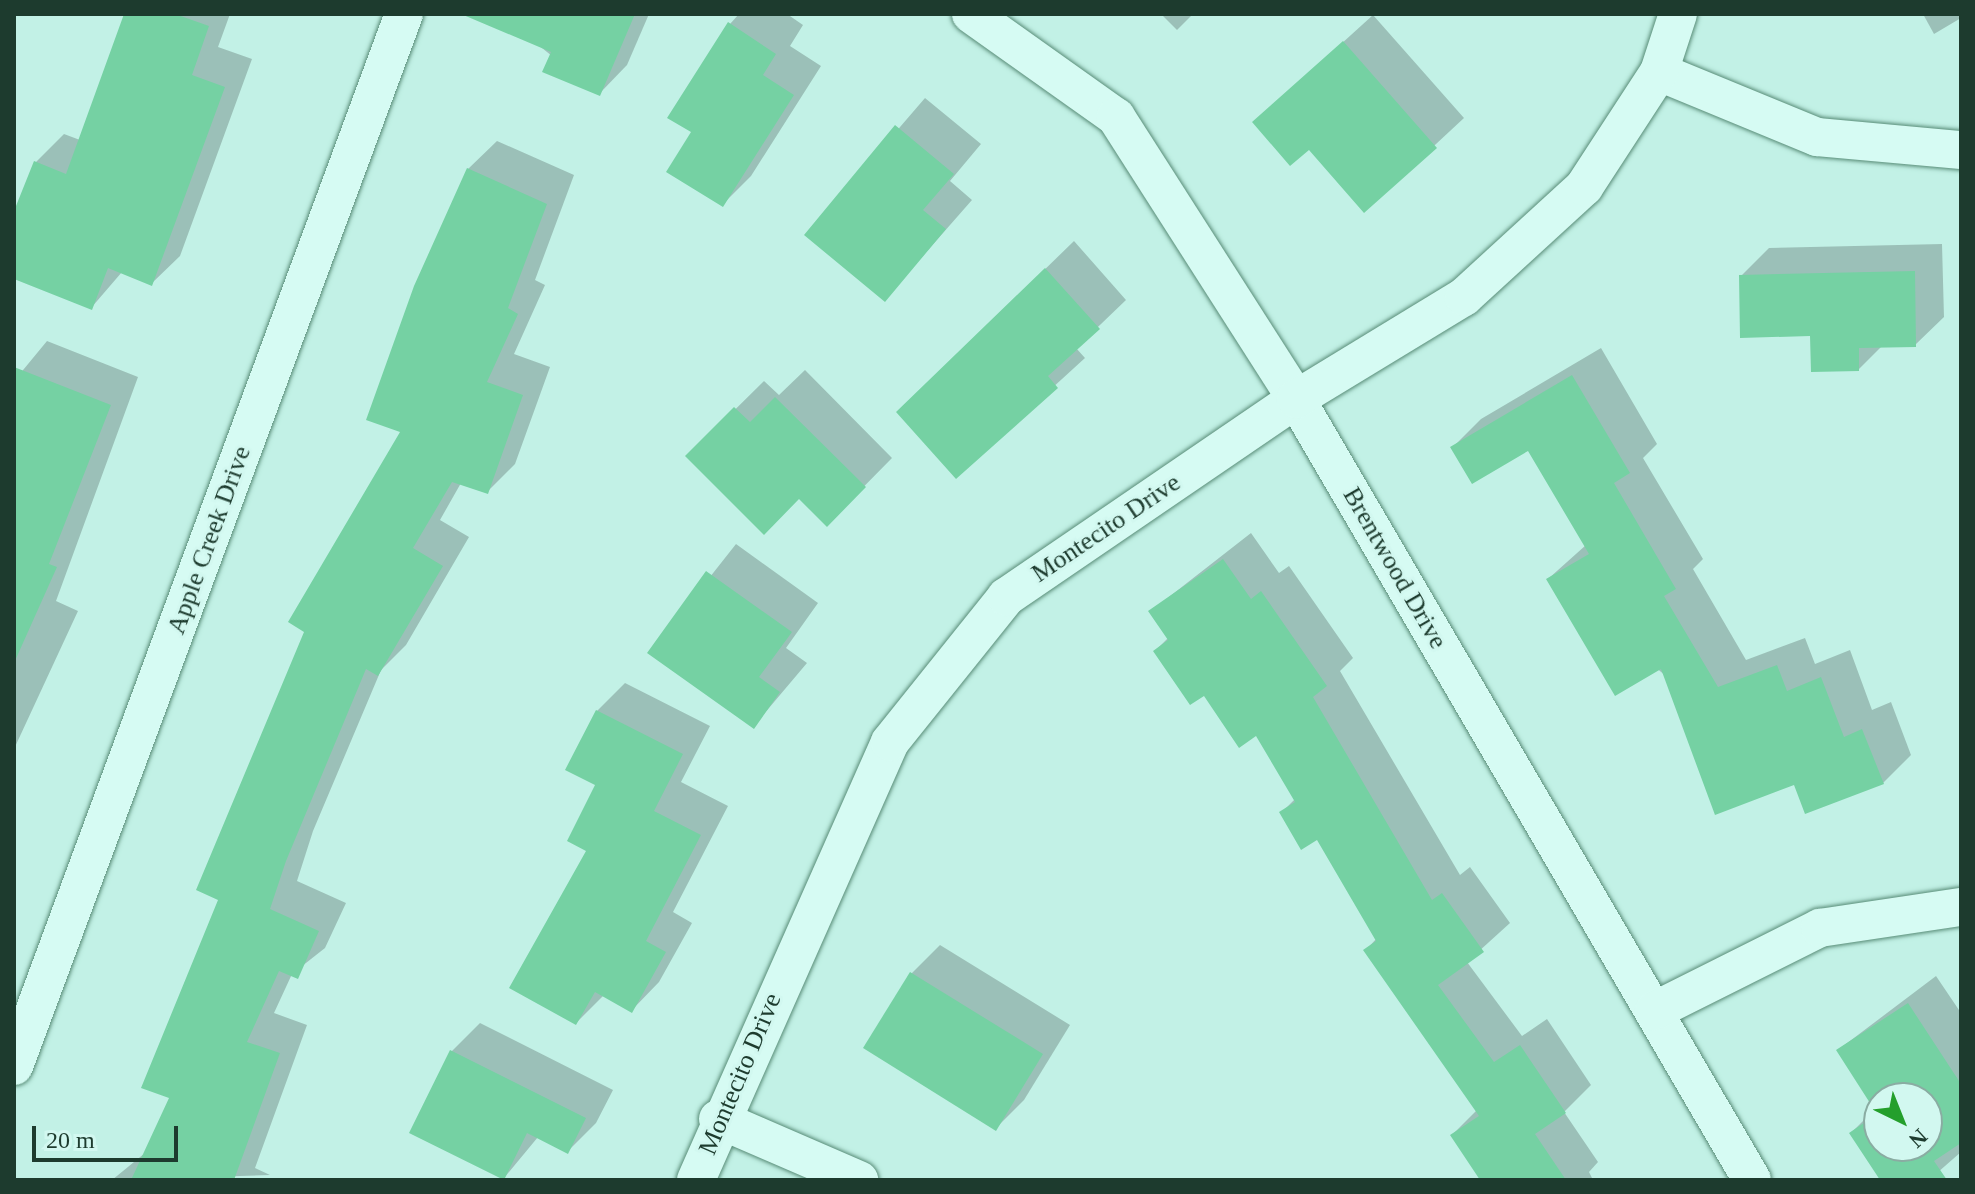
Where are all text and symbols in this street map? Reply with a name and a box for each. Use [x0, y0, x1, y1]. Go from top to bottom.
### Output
street label: Apple Creek Drive [161, 442, 257, 638]
street label: Montecito Drive [1026, 467, 1186, 589]
street label: Brentwood Drive [1336, 482, 1454, 654]
street label: Montecito Drive [692, 988, 788, 1160]
north arrow [1863, 1082, 1943, 1162]
scale bar [36, 1110, 182, 1160]
text: N [1904, 1124, 1933, 1153]
text: 20 m [46, 1127, 95, 1153]

